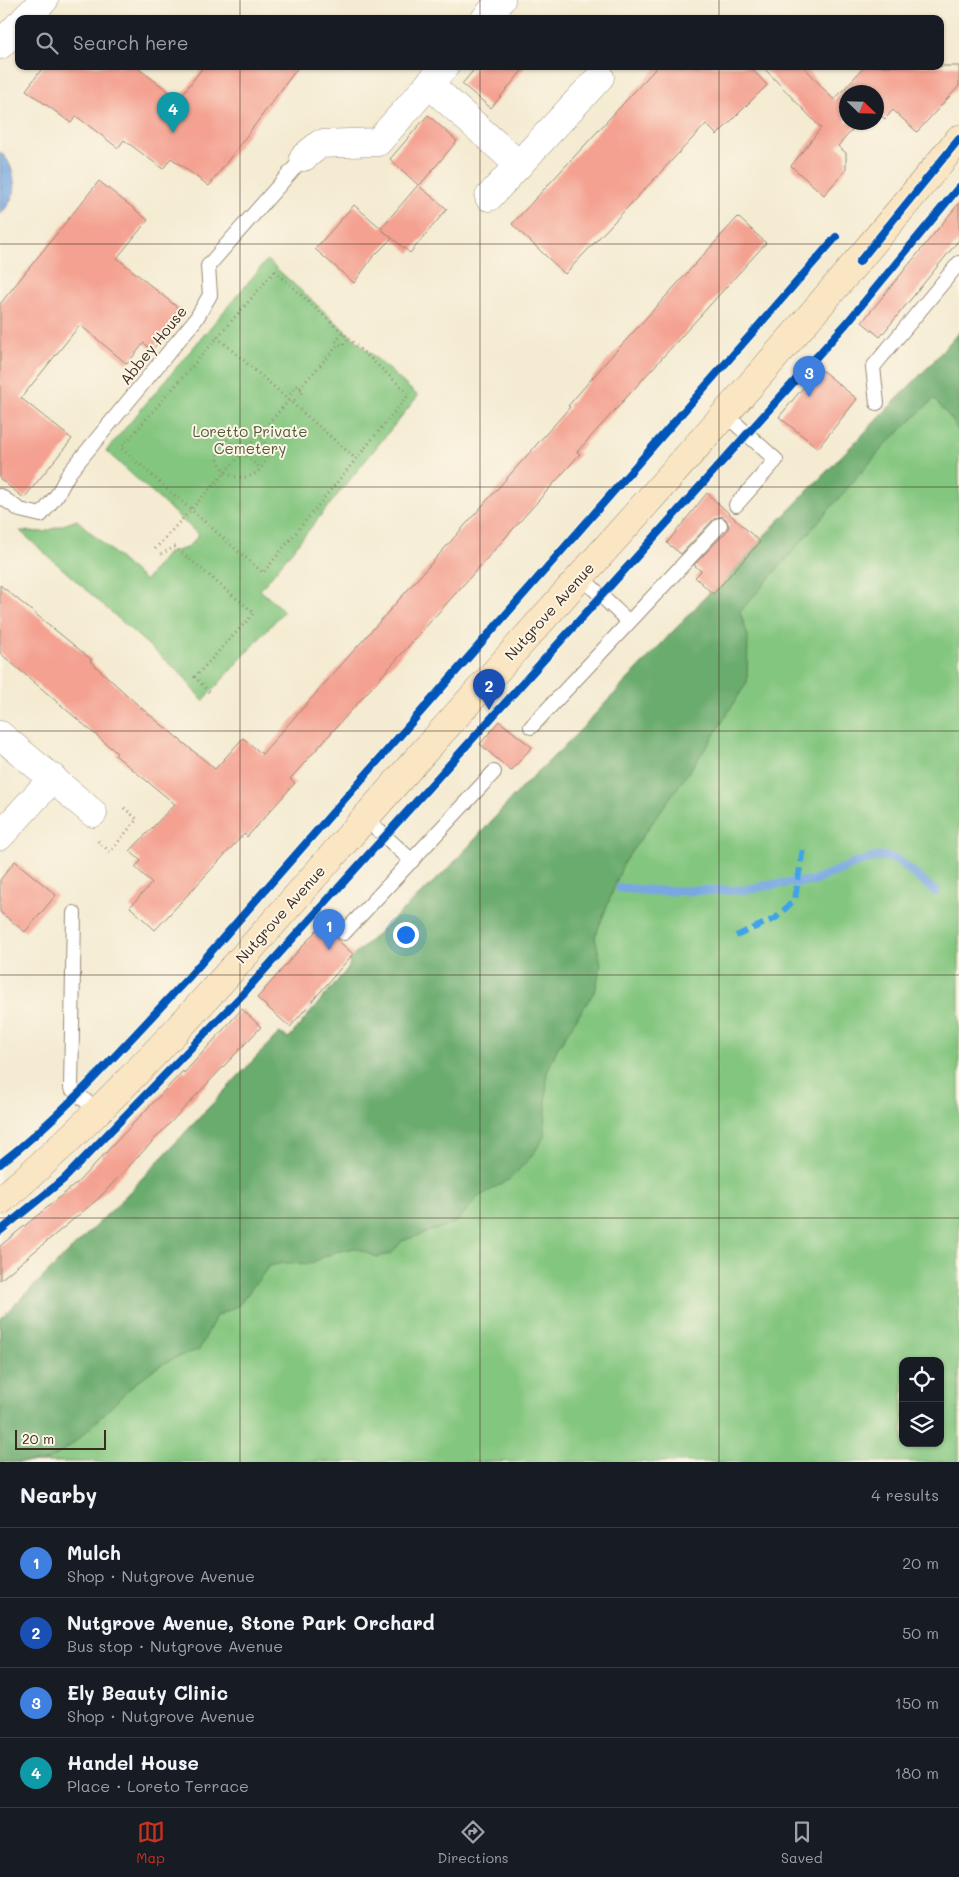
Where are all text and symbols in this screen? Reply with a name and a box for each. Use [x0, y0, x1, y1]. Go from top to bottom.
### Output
search box [15, 15, 944, 70]
icon: search [33, 29, 61, 57]
text: Search here [73, 30, 189, 55]
north arrow [839, 85, 884, 130]
pin: 4 [157, 92, 189, 133]
street label: Abbey House [115, 301, 191, 389]
pin: 3 [793, 356, 825, 397]
park label: Loretto Private Cemetery [193, 421, 307, 458]
street label: Nutgrove Avenue [500, 558, 598, 664]
pin: 2 [473, 669, 505, 710]
street label: Nutgrove Avenue [231, 861, 329, 967]
pin: 1 [313, 909, 345, 950]
your location [393, 922, 419, 948]
map controls [899, 1357, 944, 1447]
button: locate [899, 1357, 944, 1402]
button: layers [899, 1402, 944, 1447]
scale bar [15, 1427, 106, 1450]
text: 20 m [22, 1429, 54, 1448]
text: Nearby [20, 1481, 97, 1508]
text: 4 results [871, 1484, 939, 1505]
text: Mulch [67, 1540, 121, 1565]
text: 1 [32, 1552, 40, 1573]
text: 20 m [902, 1552, 939, 1573]
text: Shop · Nutgrove Avenue [67, 1565, 255, 1586]
text: Nutgrove Avenue, Stone Park Orchard [67, 1610, 435, 1635]
text: 2 [32, 1622, 40, 1643]
text: 50 m [902, 1622, 939, 1643]
text: Bus stop · Nutgrove Avenue [67, 1635, 283, 1656]
text: Ely Beauty Clinic [67, 1680, 228, 1705]
text: 3 [31, 1692, 41, 1713]
text: 150 m [895, 1692, 939, 1713]
text: Shop · Nutgrove Avenue [67, 1705, 255, 1726]
text: Handel House [67, 1750, 199, 1775]
text: 4 [31, 1762, 41, 1783]
text: 180 m [894, 1762, 939, 1783]
text: Place · Loreto Terrace [67, 1775, 249, 1796]
tab: Map [136, 1818, 165, 1867]
tab: Directions [437, 1818, 509, 1867]
tab: Saved [781, 1818, 823, 1867]

